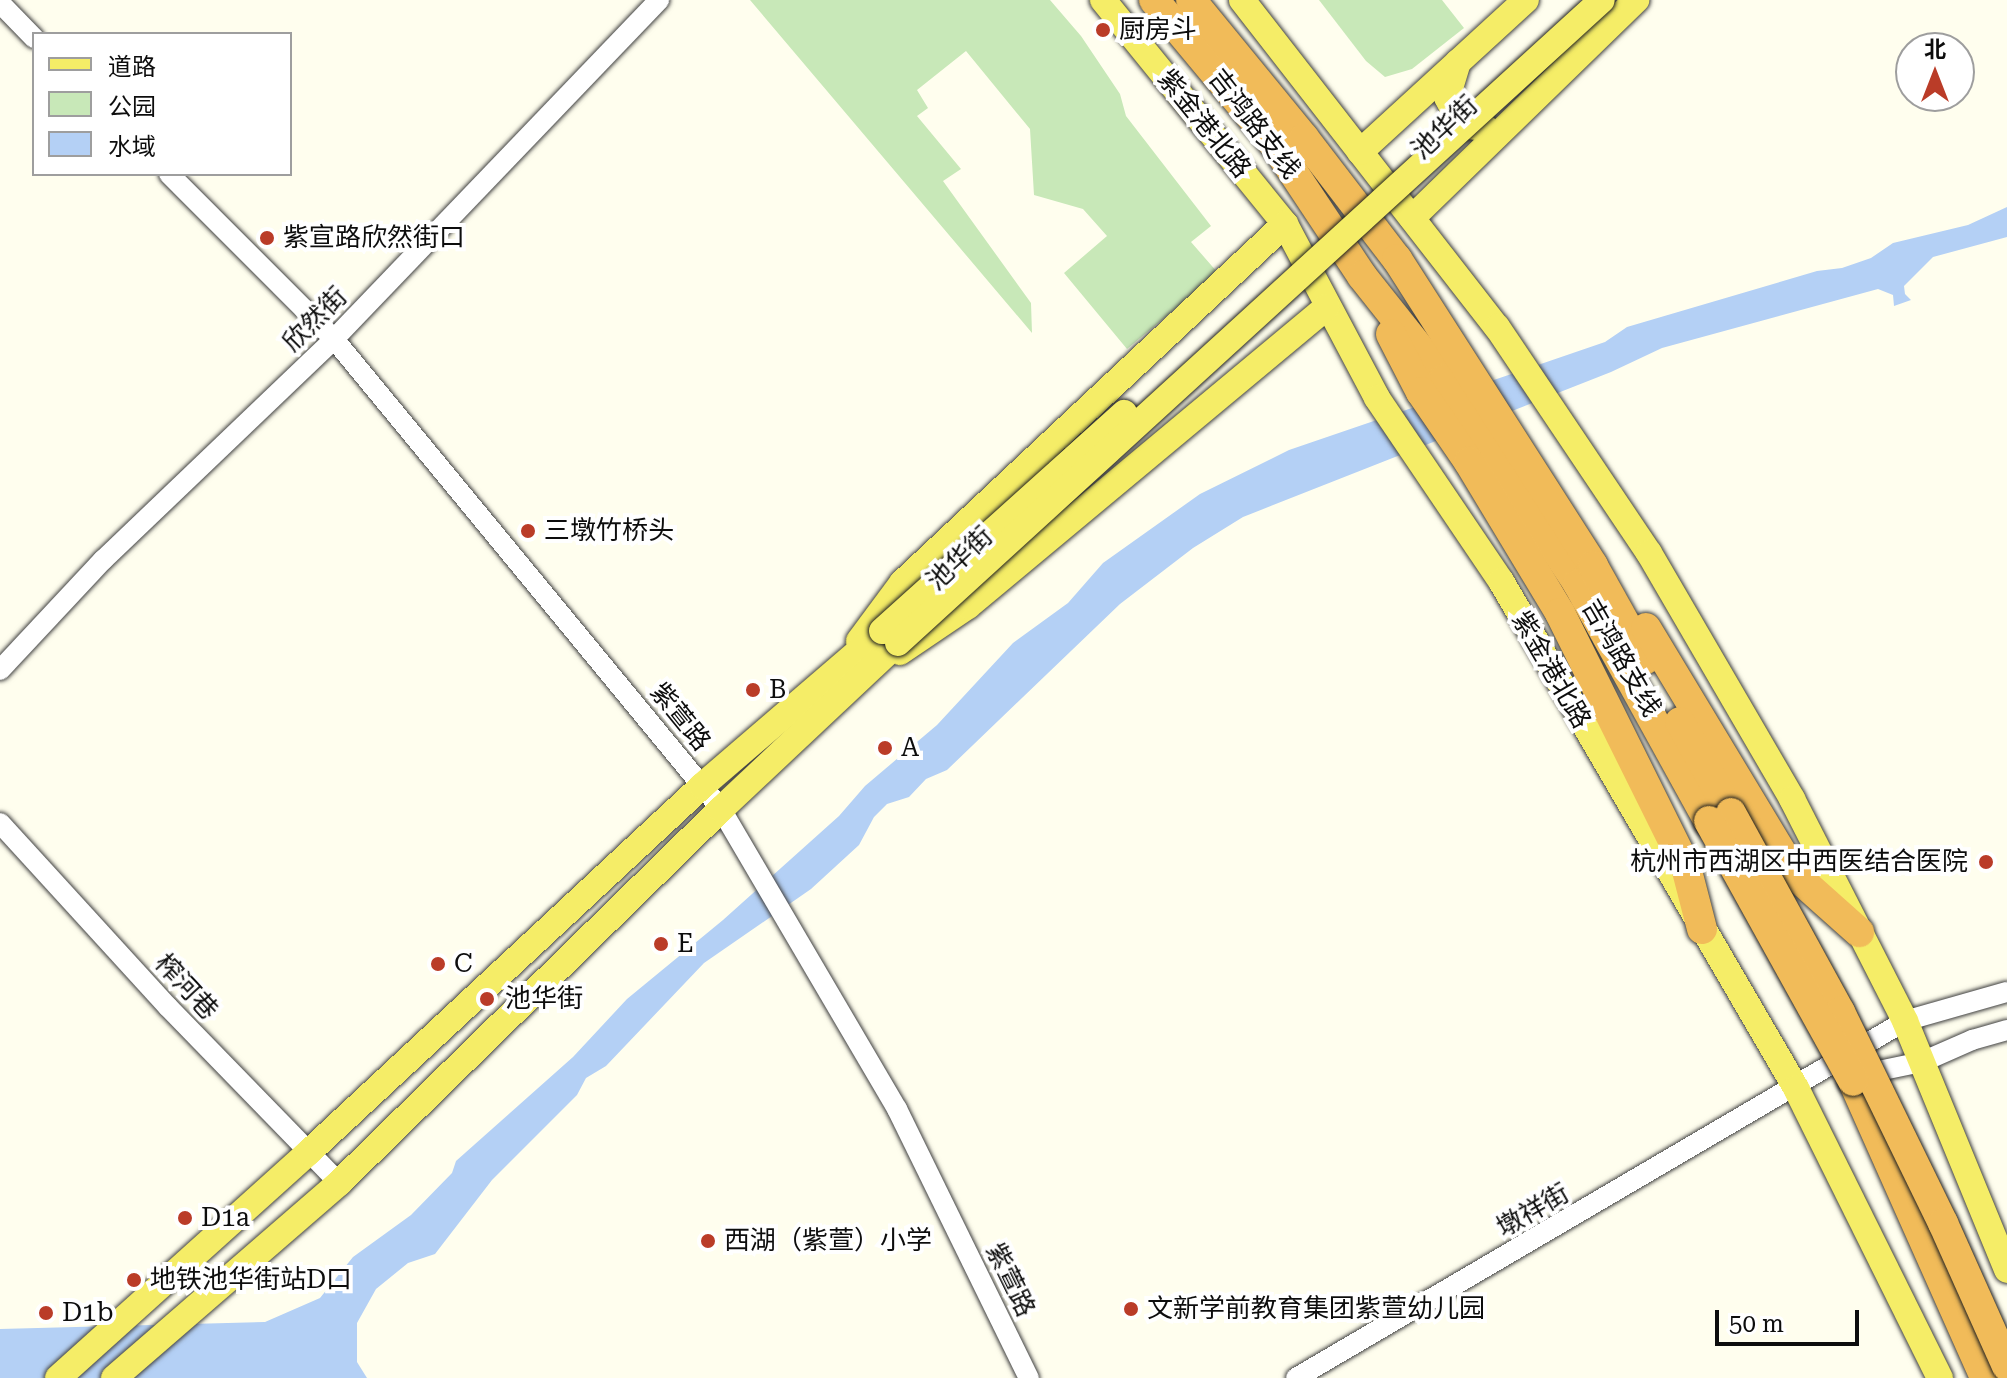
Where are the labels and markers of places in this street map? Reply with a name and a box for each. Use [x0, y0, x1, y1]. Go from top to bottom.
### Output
place label: 厨房斗 [1119, 14, 1197, 46]
marker: 厨房斗 [1094, 21, 1112, 39]
place label: 紫宣路欣然街口 [283, 222, 465, 254]
marker: 紫宣路欣然街口 [258, 229, 276, 247]
place label: 三墩竹桥头 [544, 515, 674, 547]
marker: 三墩竹桥头 [519, 522, 537, 540]
place label: B [769, 674, 786, 706]
marker: B [744, 681, 762, 699]
place label: A [901, 732, 919, 764]
marker: A [876, 739, 894, 757]
place label: 杭州市西湖区中西医结合医院 [1630, 846, 1968, 878]
marker: 杭州市西湖区中西医结合医院 [1975, 851, 1997, 873]
place label: E [677, 928, 694, 960]
marker: E [652, 935, 670, 953]
place label: C [454, 948, 473, 980]
marker: C [429, 955, 447, 973]
place label: 池华街 [505, 983, 583, 1015]
marker: 池华街 [476, 988, 498, 1010]
place label: D1a [201, 1202, 250, 1234]
marker: D1a [176, 1209, 194, 1227]
place label: 西湖（紫萱）小学 [724, 1225, 932, 1257]
marker: 西湖（紫萱）小学 [699, 1232, 717, 1250]
place label: 地铁池华街站D口 [150, 1264, 352, 1296]
marker: 地铁池华街站D口 [125, 1271, 143, 1289]
place label: 文新学前教育集团紫萱幼儿园 [1147, 1293, 1485, 1325]
place label: D1b [62, 1297, 113, 1329]
marker: 文新学前教育集团紫萱幼儿园 [1122, 1300, 1140, 1318]
marker: D1b [37, 1304, 55, 1322]

